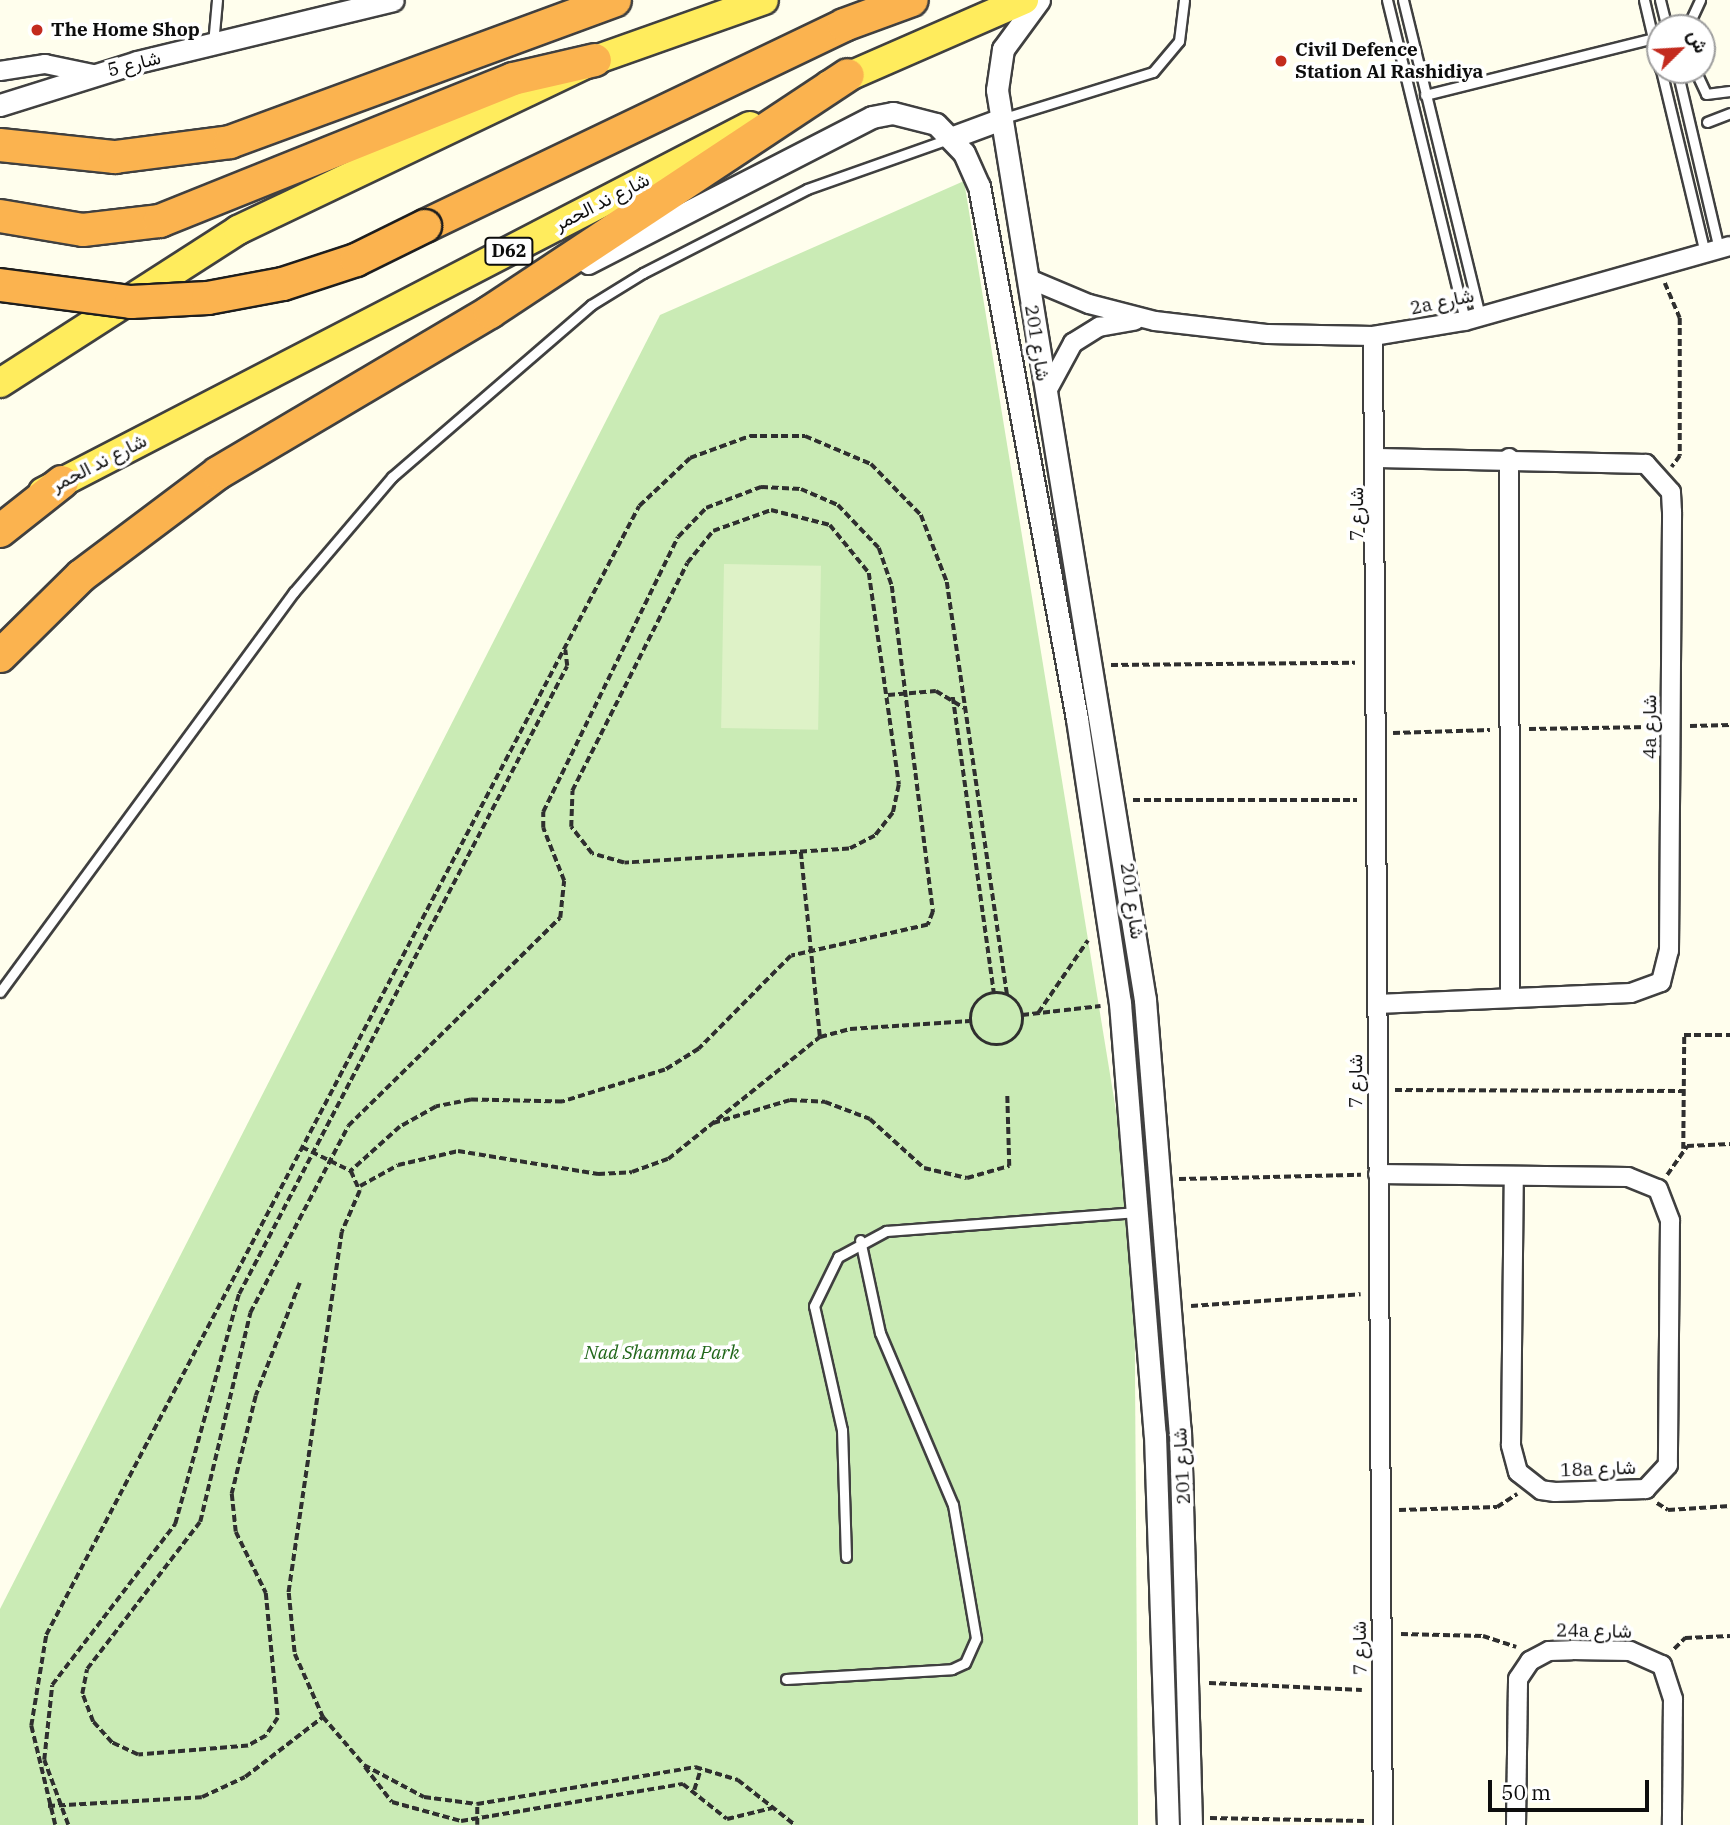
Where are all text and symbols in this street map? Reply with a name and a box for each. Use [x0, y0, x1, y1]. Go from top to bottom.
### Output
north arrow [1646, 14, 1716, 84]
place label: The Home Shop [51, 19, 200, 41]
marker: The Home Shop [29, 22, 45, 38]
text: ش [1683, 26, 1714, 57]
place label: Civil Defence Station Al Rashidiya [1295, 39, 1483, 83]
street label: شارع 5 [105, 46, 163, 82]
marker: Civil Defence Station Al Rashidiya [1273, 53, 1289, 69]
street label: شارع ند الحمر [551, 168, 653, 236]
road number: D62 [483, 236, 535, 265]
street label: 2a شارع [1408, 284, 1476, 320]
street label: شارع 201 [1020, 303, 1054, 383]
street label: شارع ند الحمر [48, 429, 150, 497]
street label: شارع 7 [1346, 487, 1368, 541]
street label: 4a شارع [1639, 695, 1661, 759]
street label: شارع 201 [1115, 861, 1149, 941]
street label: شارع 7 [1345, 1054, 1367, 1108]
park label: Nad Shamma Park [584, 1342, 740, 1364]
street label: شارع 201 [1169, 1427, 1195, 1505]
street label: 18a شارع [1560, 1456, 1636, 1482]
street label: 24a شارع [1556, 1619, 1632, 1643]
street label: شارع 7 [1348, 1621, 1372, 1675]
scale bar [1492, 1766, 1653, 1810]
text: 50 m [1501, 1778, 1551, 1806]

